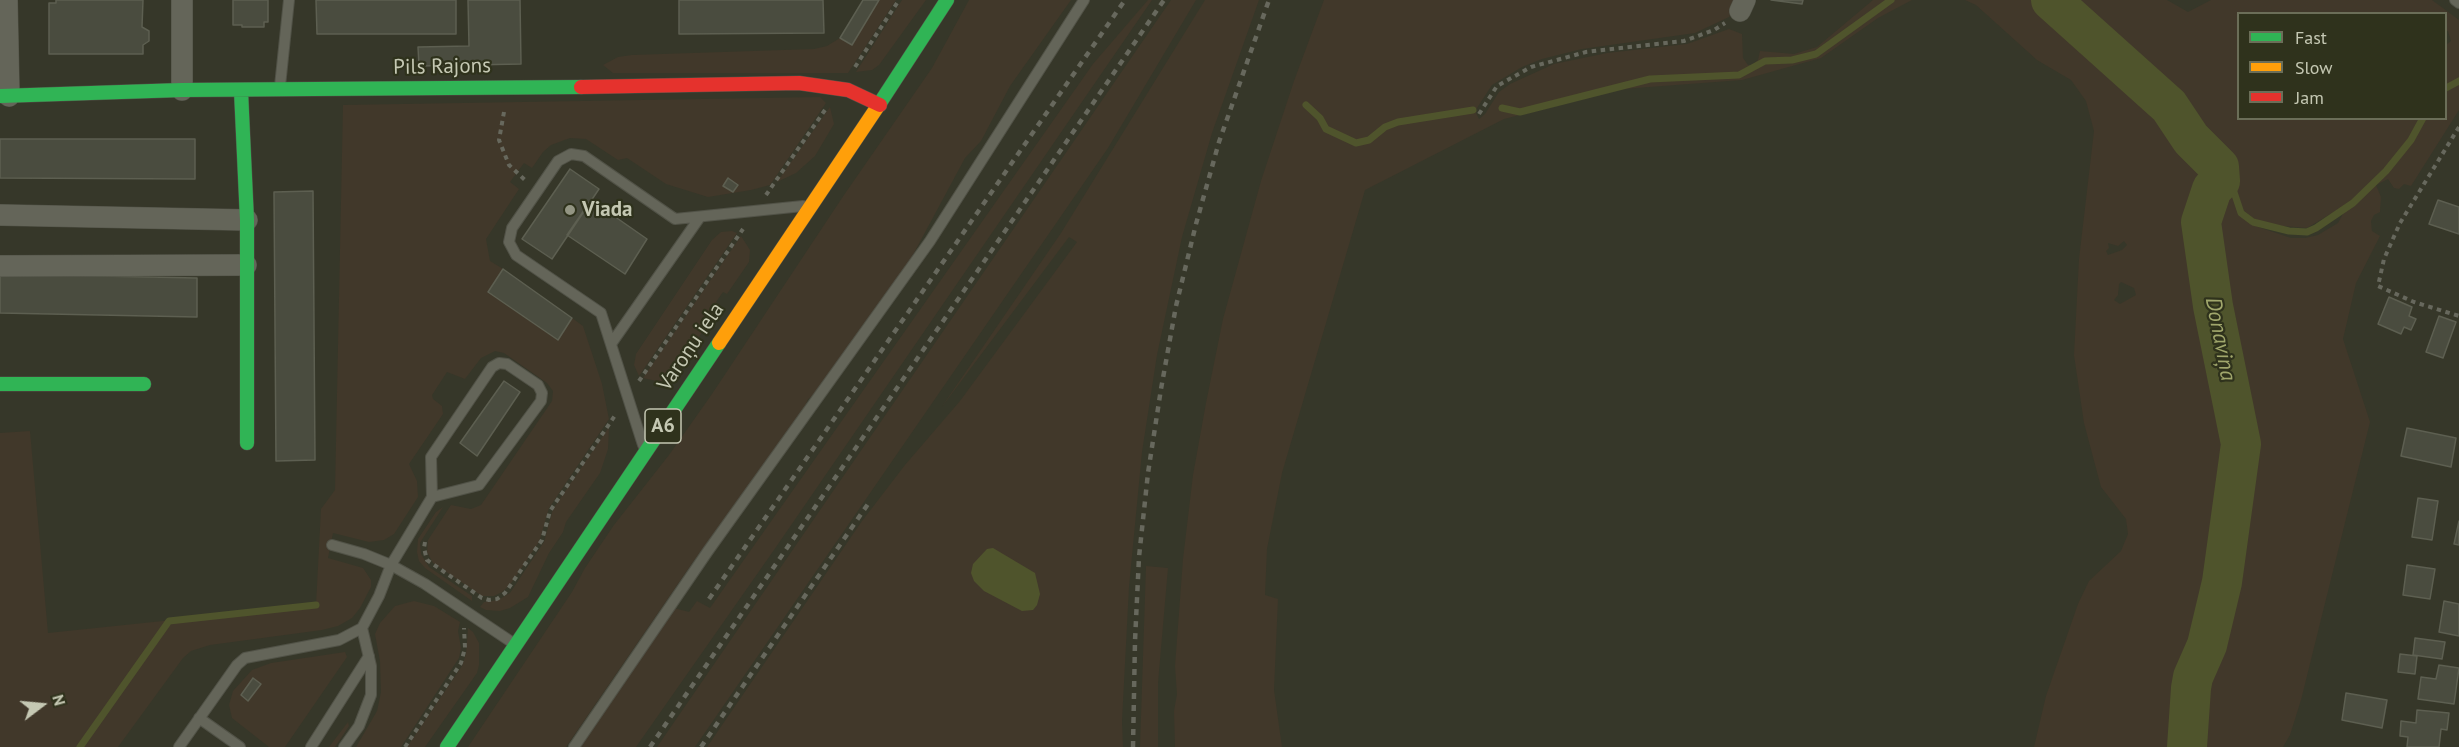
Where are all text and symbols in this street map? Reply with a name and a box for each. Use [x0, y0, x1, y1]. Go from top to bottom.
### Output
legend [2237, 12, 2447, 120]
text: Fast [2295, 26, 2327, 49]
street label: Pils Rajons [393, 54, 491, 80]
text: Slow [2295, 56, 2333, 79]
text: Jam [2295, 86, 2324, 109]
place label: Viada [582, 197, 632, 223]
marker: Viada [563, 203, 577, 217]
water label: Donaviņa [2199, 295, 2241, 383]
street label: Varoņu iela [652, 298, 730, 396]
road number: A6 [645, 409, 681, 443]
north arrow [12, 675, 72, 735]
text: N [48, 692, 70, 708]

